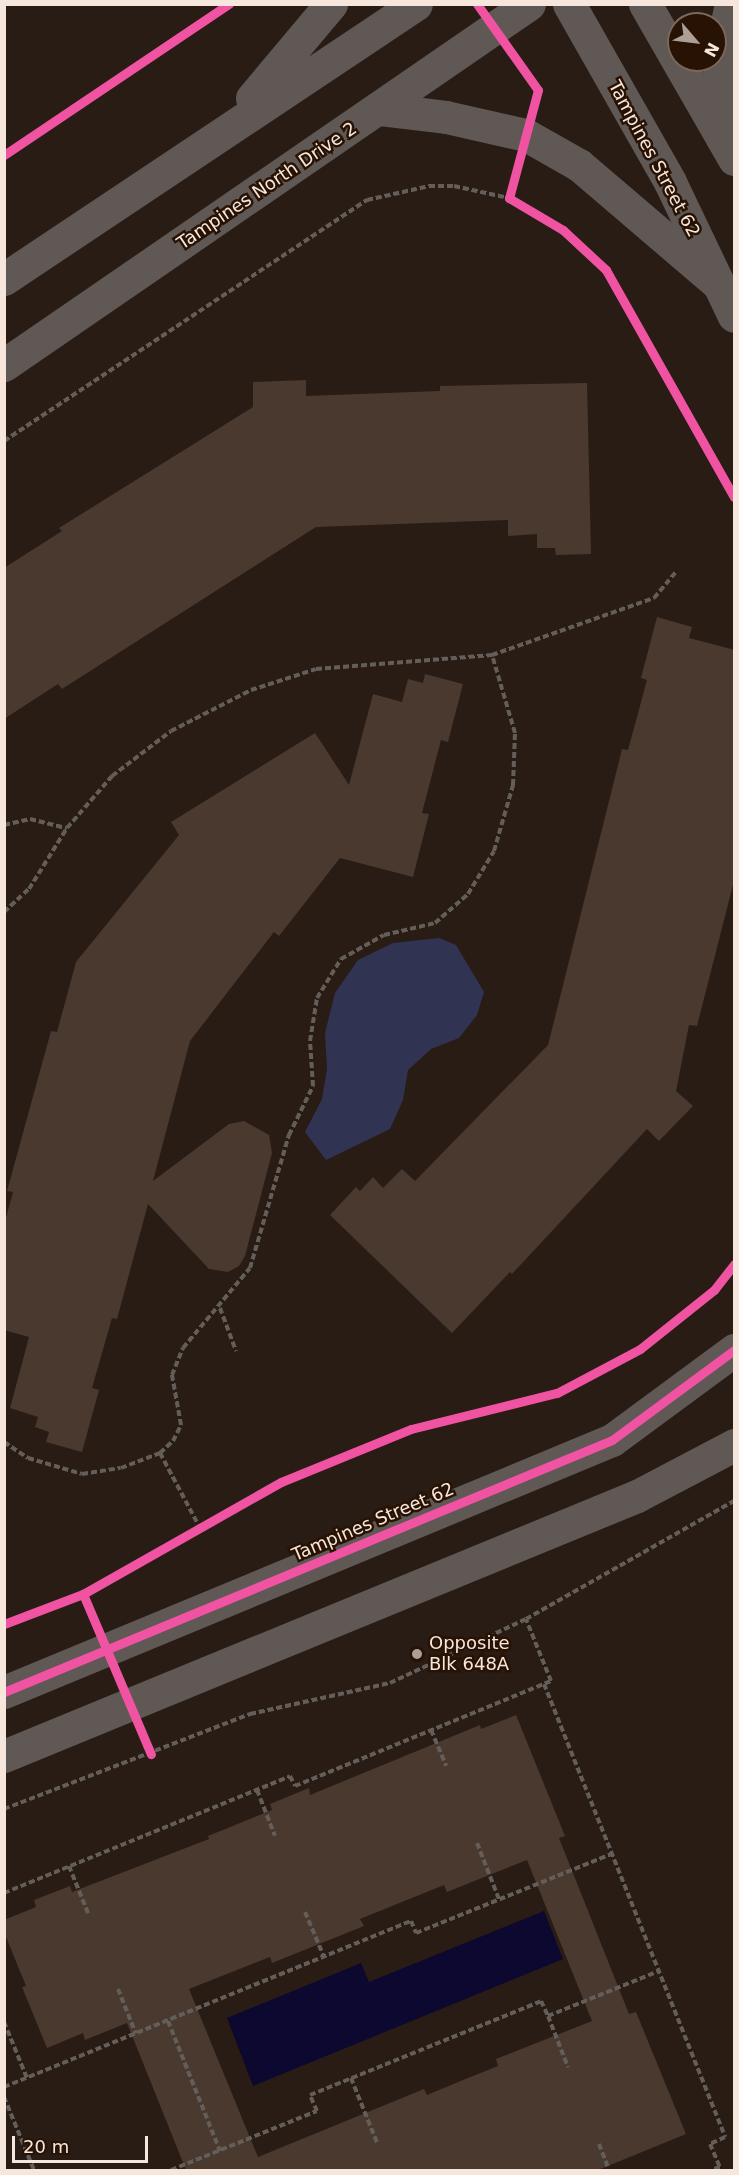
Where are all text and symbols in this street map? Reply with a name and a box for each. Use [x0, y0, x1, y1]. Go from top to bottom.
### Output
north arrow [667, 12, 727, 72]
text: N [700, 39, 723, 60]
street label: Tampines Street 62 [604, 77, 704, 241]
street label: Tampines North Drive 2 [173, 118, 361, 254]
street label: Tampines Street 62 [289, 1478, 457, 1566]
place label: Opposite Blk 648A [429, 1633, 510, 1676]
marker: Opposite Blk 648A [410, 1647, 424, 1661]
scale bar [15, 2124, 152, 2162]
text: 20 m [23, 2136, 69, 2157]

